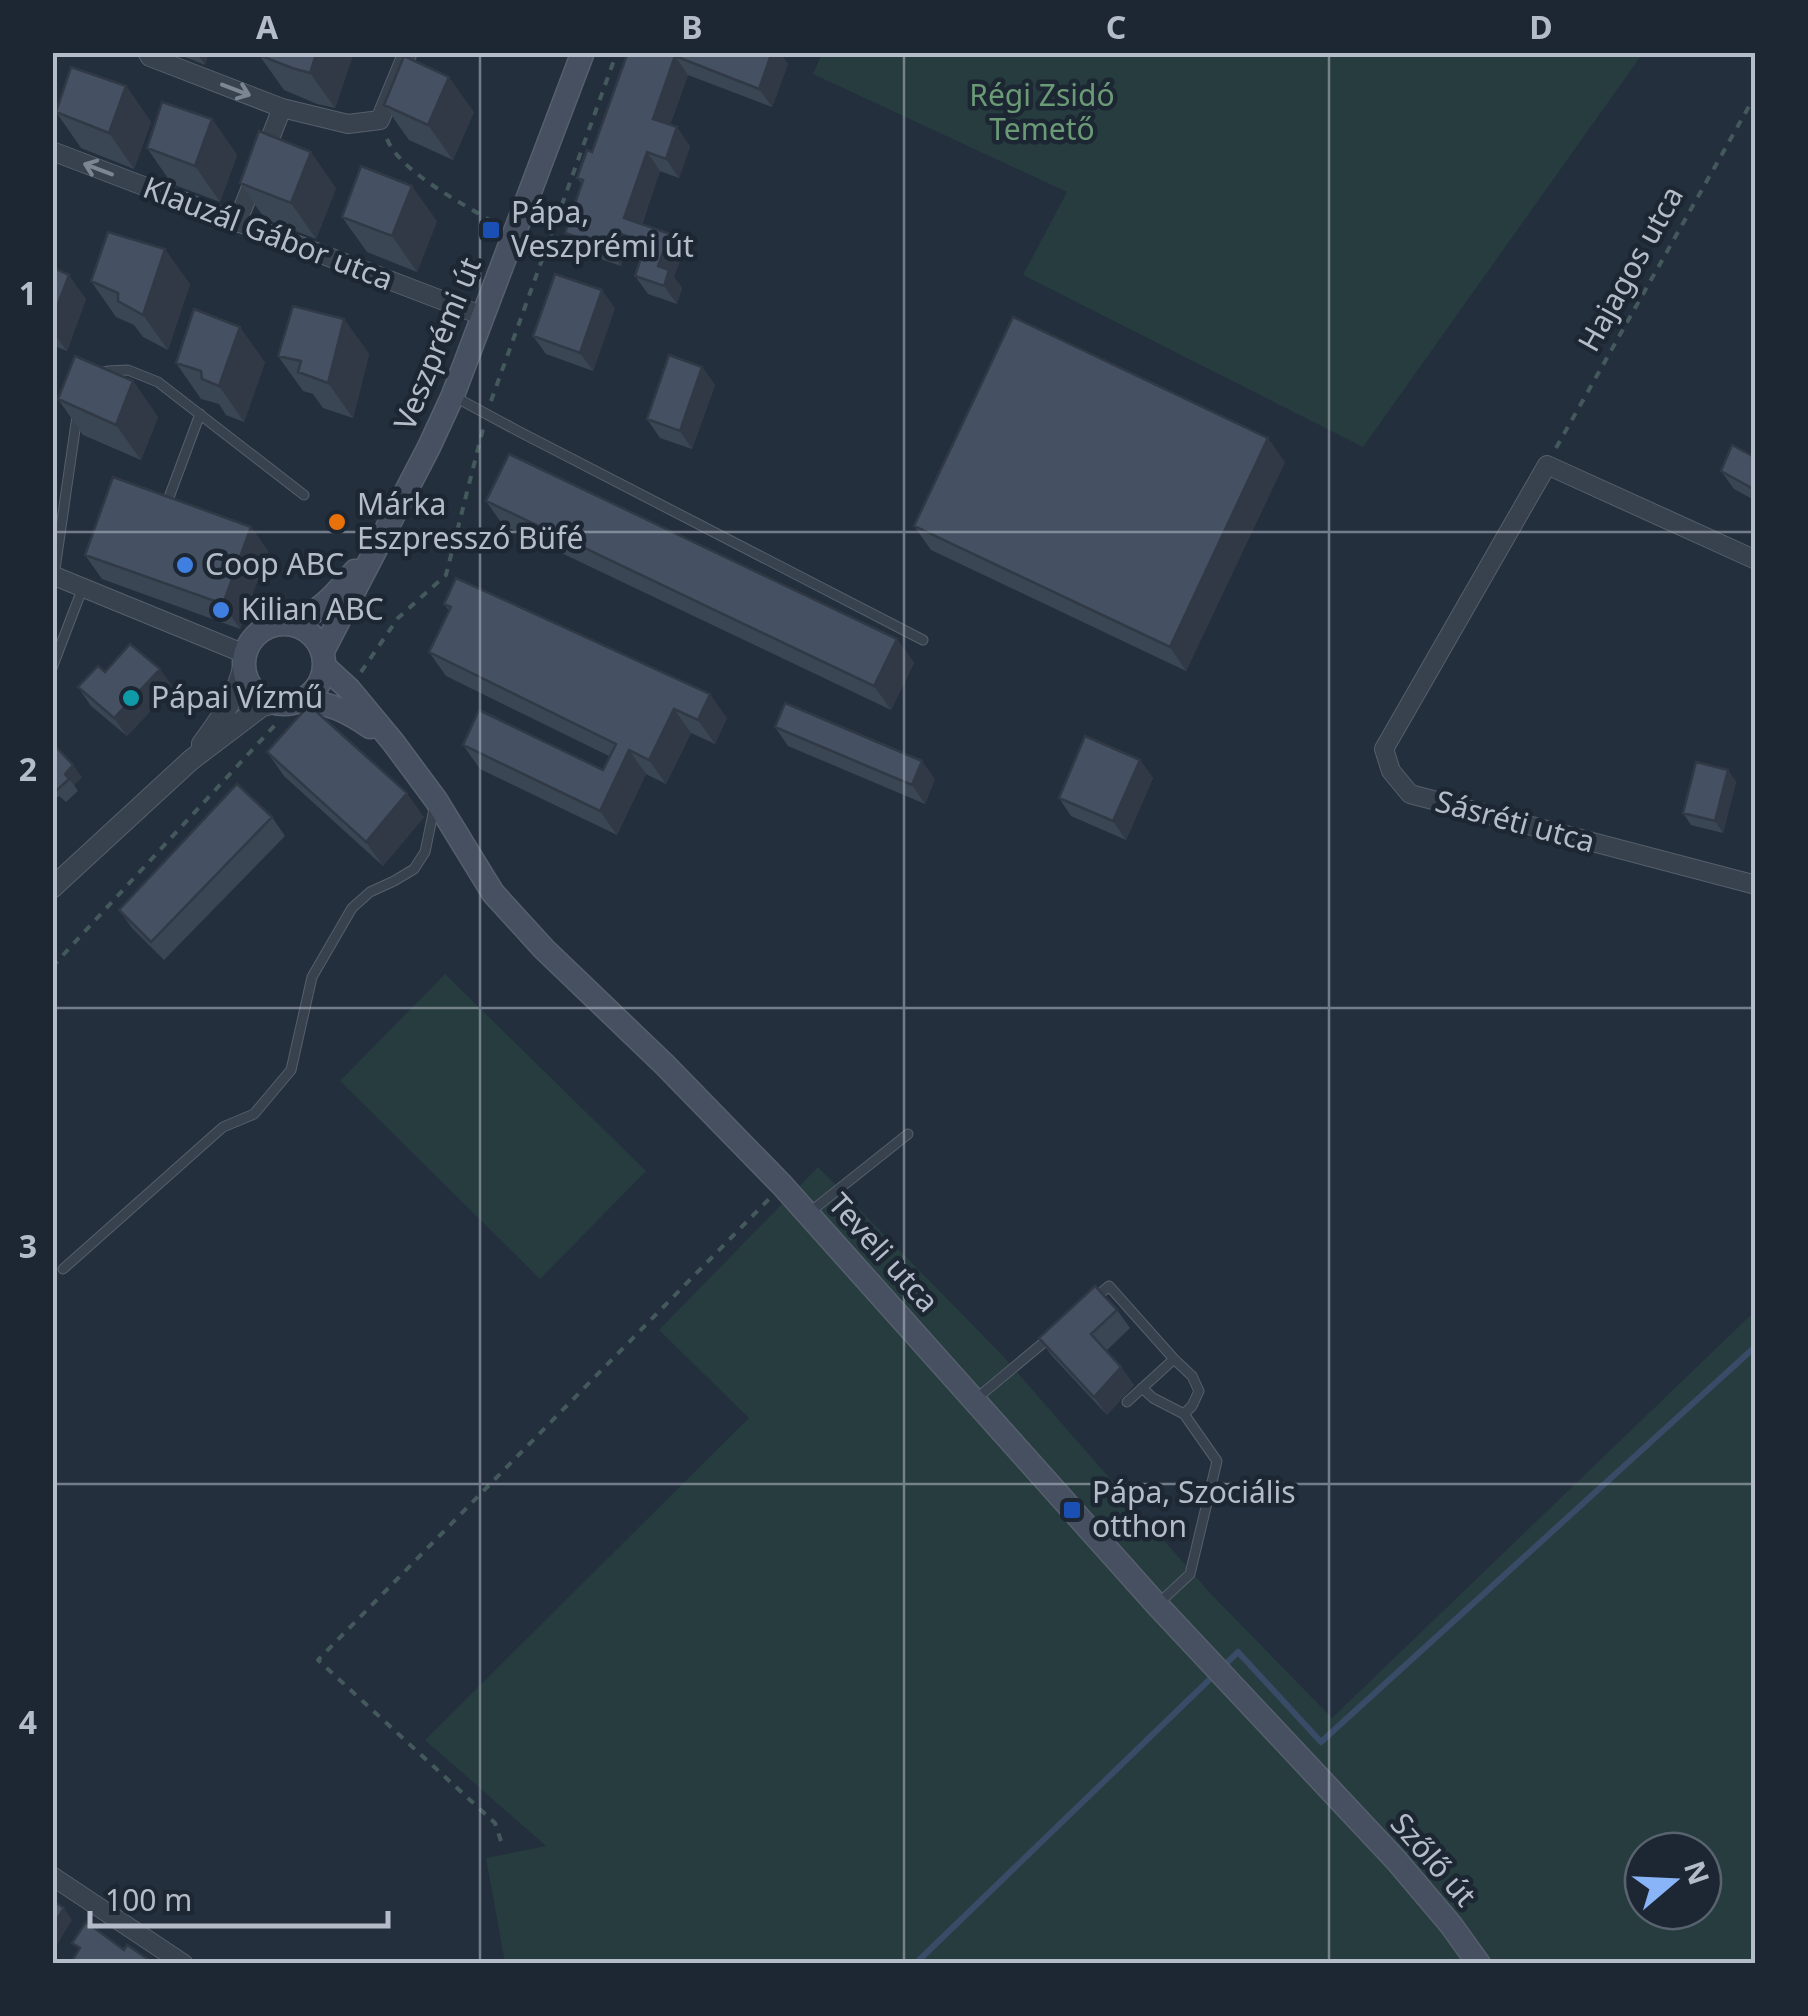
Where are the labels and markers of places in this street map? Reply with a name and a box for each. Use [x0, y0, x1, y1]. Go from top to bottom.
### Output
place label: Pápa, Veszprémi út [511, 191, 694, 266]
marker: Pápa, Veszprémi út [480, 219, 502, 241]
place label: Márka Eszpresszó Büfé [357, 483, 583, 558]
marker: Márka Eszpresszó Büfé [326, 511, 348, 533]
place label: Coop ABC [205, 543, 344, 584]
marker: Coop ABC [174, 554, 196, 576]
place label: Kilian ABC [241, 588, 384, 629]
marker: Kilian ABC [210, 599, 232, 621]
place label: Pápai Vízmű [151, 676, 323, 717]
marker: Pápai Vízmű [120, 687, 142, 709]
place label: Pápa, Szociális otthon [1092, 1471, 1296, 1546]
marker: Pápa, Szociális otthon [1061, 1499, 1083, 1521]

